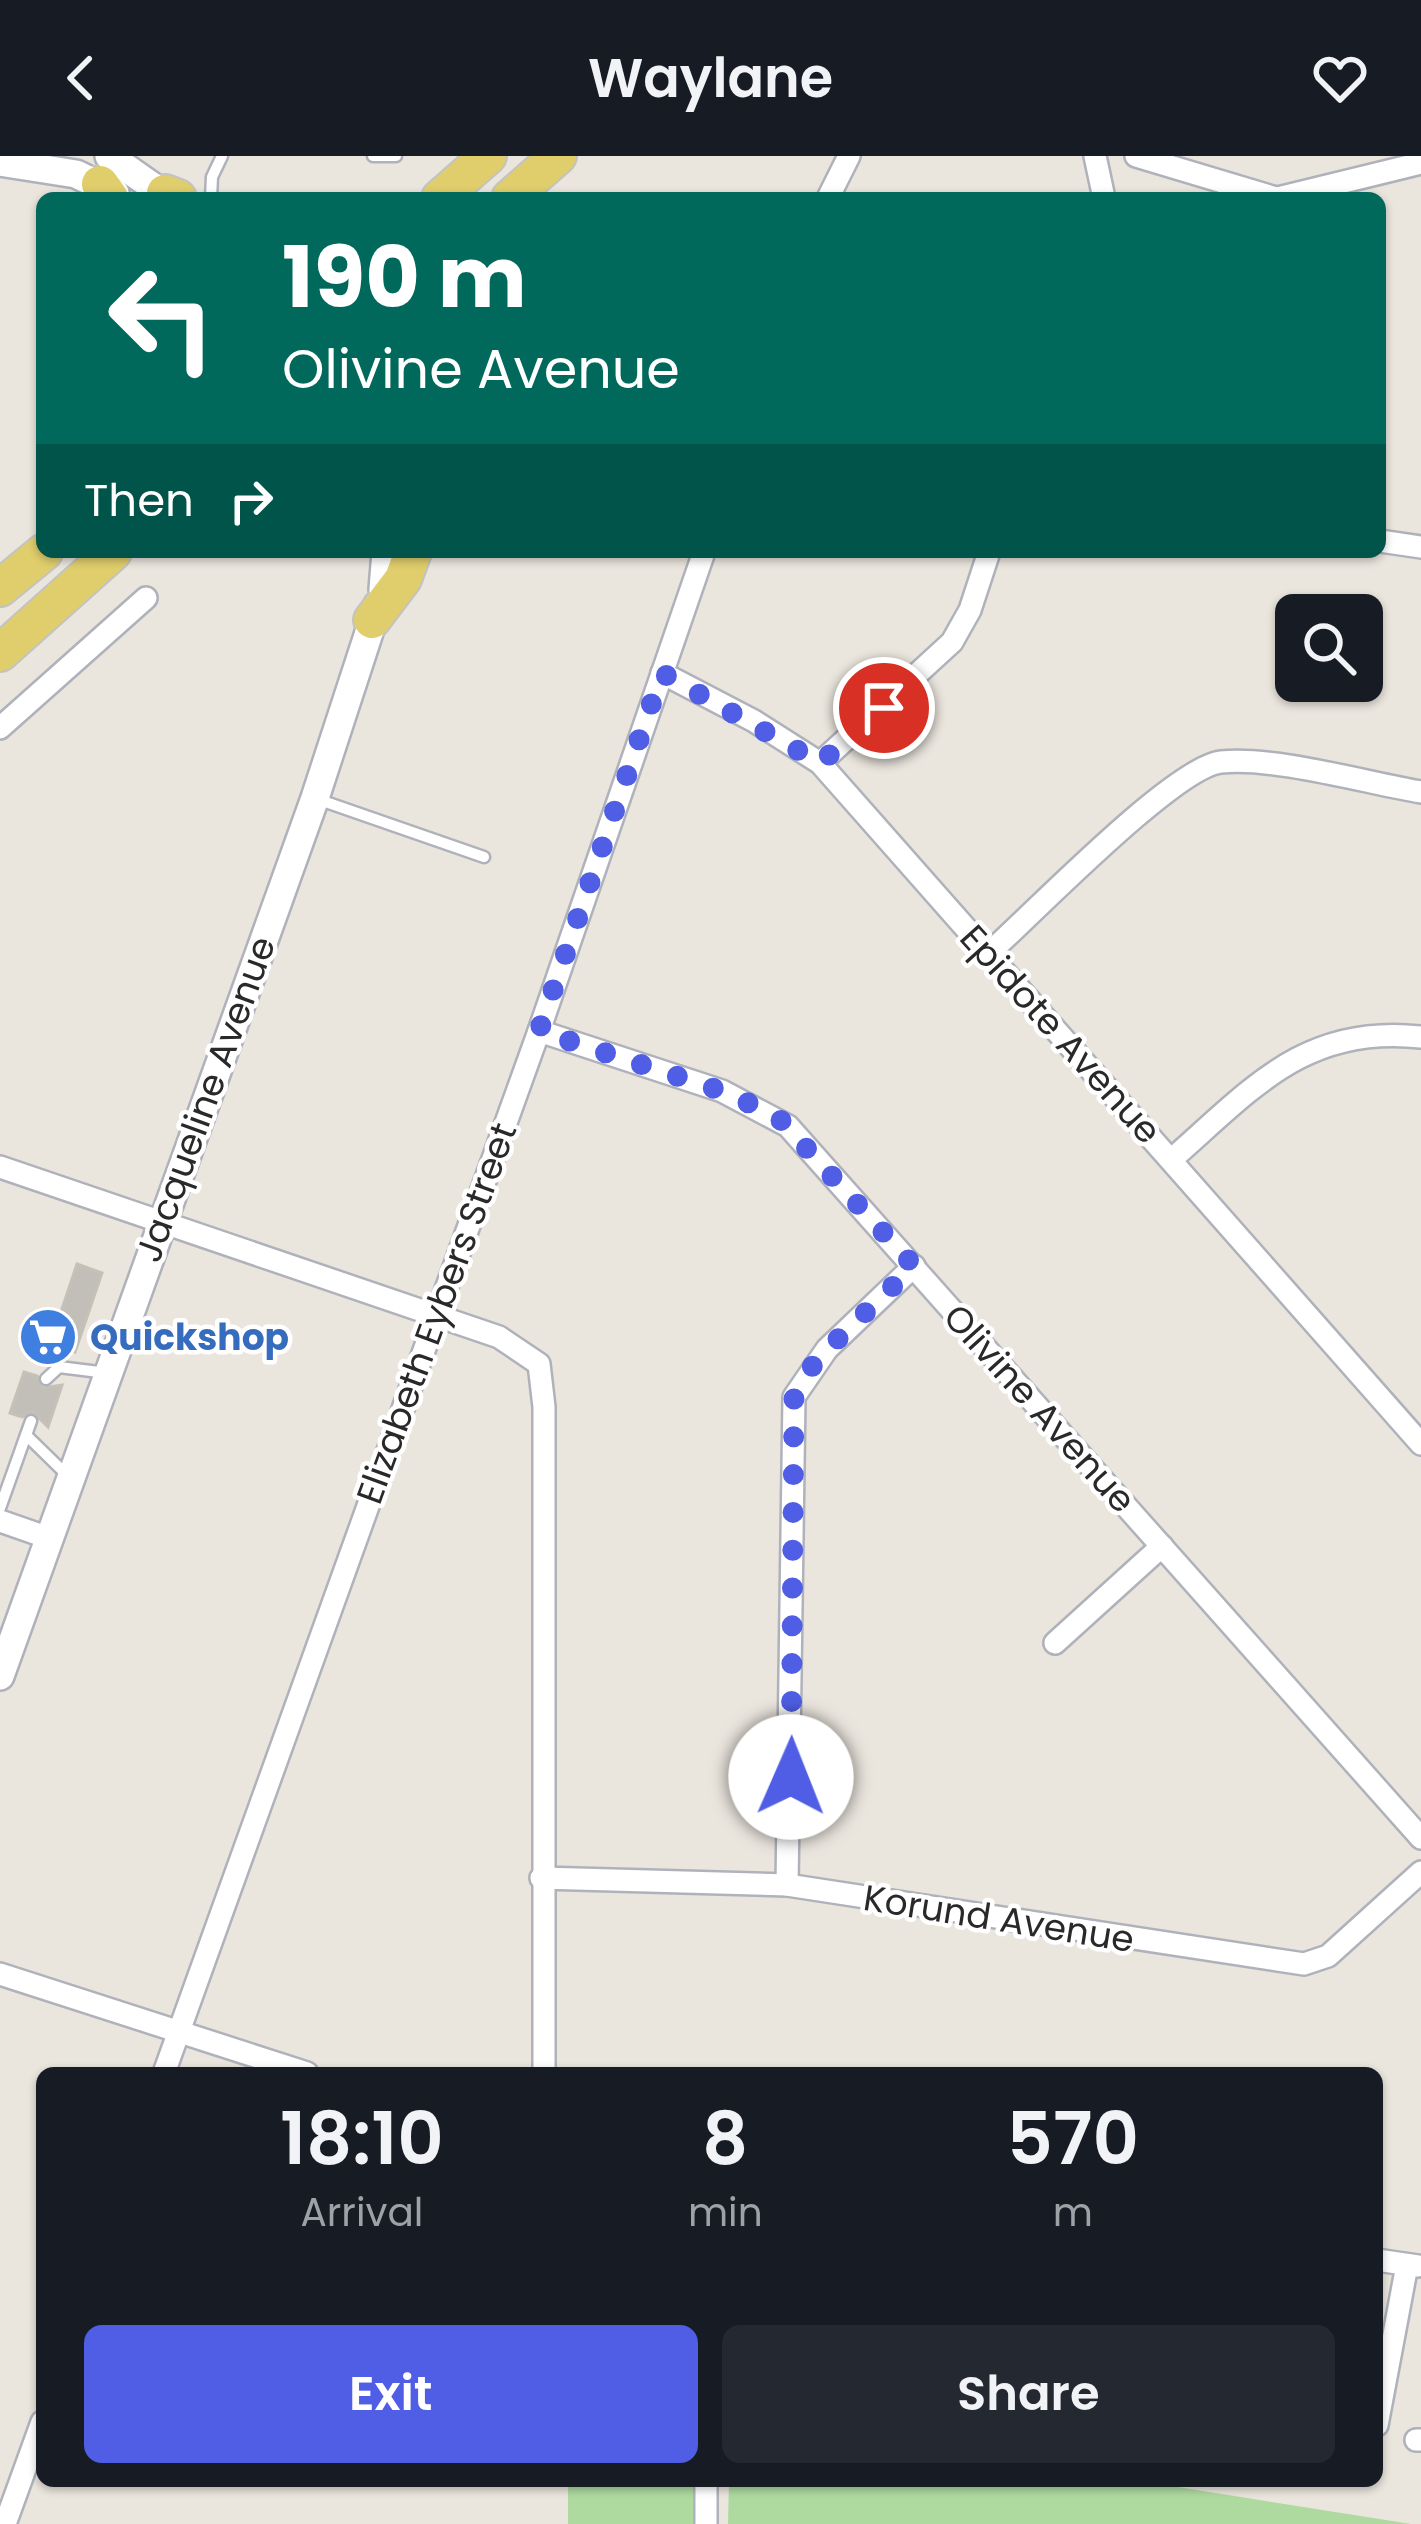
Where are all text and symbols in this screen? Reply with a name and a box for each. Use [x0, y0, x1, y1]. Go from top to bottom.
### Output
text: Waylane [588, 40, 833, 116]
icon: back [48, 45, 114, 111]
icon: heart [1307, 45, 1373, 111]
text: 190 m [282, 219, 527, 336]
icon: left [84, 240, 240, 396]
text: Olivine Avenue [282, 331, 680, 407]
icon: right [218, 468, 284, 534]
text: Then [84, 469, 194, 532]
map controls [1275, 594, 1383, 702]
button: search [1275, 594, 1383, 702]
pin [833, 657, 935, 759]
icon: arrive [851, 675, 917, 741]
street label: Epidote Avenue [948, 914, 1173, 1155]
street label: Jacqueline Avenue [123, 929, 288, 1269]
street label: Elizabeth Eybers Street [344, 1116, 529, 1511]
street label: Olivine Avenue [932, 1293, 1147, 1524]
supermarket icon: Quickshop [17, 1306, 79, 1368]
place label: Quickshop [90, 1312, 289, 1363]
position arrow [728, 1714, 854, 1840]
street label: Korund Avenue [860, 1872, 1138, 1965]
text: 18:10 [280, 2088, 444, 2189]
text: 8 [702, 2088, 748, 2189]
text: 570 [1007, 2088, 1139, 2189]
text: Arrival [301, 2185, 423, 2240]
text: min [688, 2185, 763, 2240]
text: m [1053, 2185, 1093, 2240]
button: Exit [84, 2325, 698, 2463]
button: Share [722, 2325, 1335, 2463]

